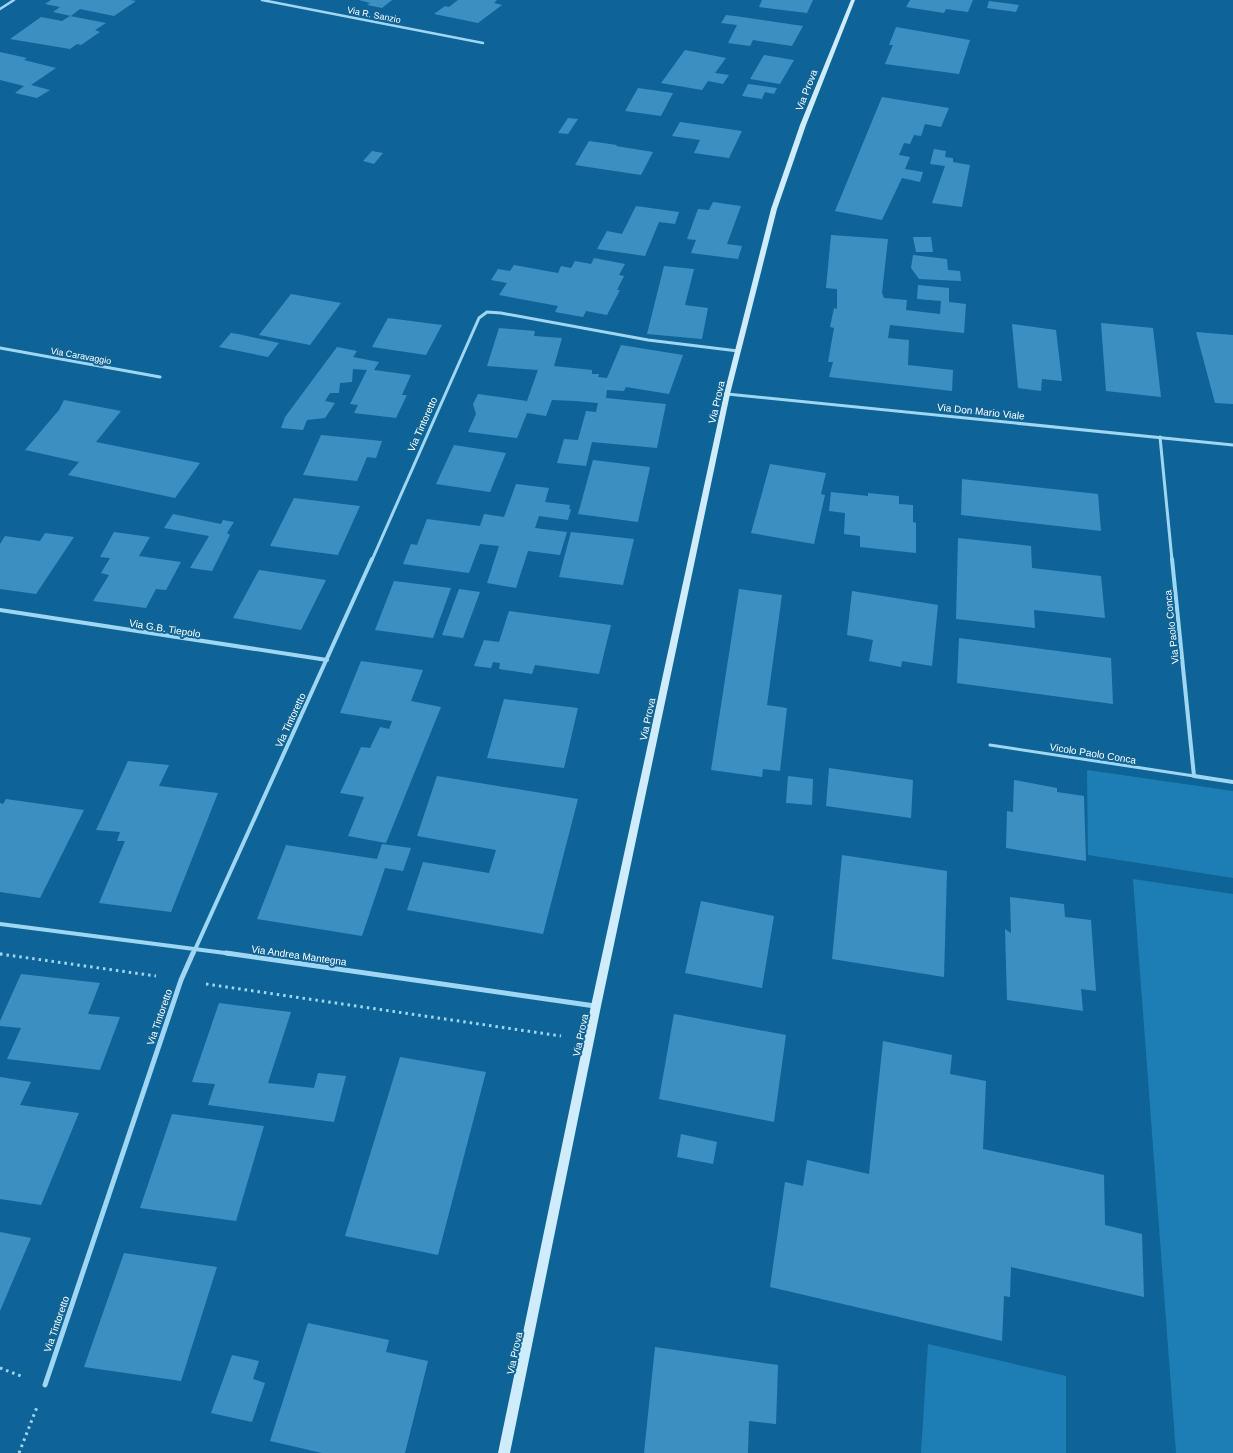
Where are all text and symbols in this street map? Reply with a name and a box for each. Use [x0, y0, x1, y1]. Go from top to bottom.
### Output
street label: Via R. Sanzio [346, 5, 402, 25]
street label: Via Prova [794, 68, 819, 112]
street label: Via Caravaggio [50, 346, 112, 366]
street label: Via Prova [706, 379, 727, 424]
street label: Via Tintoretto [405, 395, 440, 453]
street label: Via Don Mario Viale [937, 401, 1026, 422]
street label: Via Paolo Conca [1162, 589, 1181, 664]
street label: Via G.B. Tiepolo [128, 617, 202, 640]
street label: Via Tintoretto [273, 691, 308, 749]
street label: Via Prova [638, 696, 657, 741]
street label: Vicolo Paolo Conca [1049, 741, 1137, 766]
street label: Via Andrea Mantegna [251, 943, 348, 968]
street label: Via Tintoretto [145, 987, 174, 1047]
street label: Via Prova [571, 1012, 590, 1057]
street label: Via Tintoretto [42, 1294, 71, 1354]
street label: Via Prova [505, 1330, 524, 1375]

